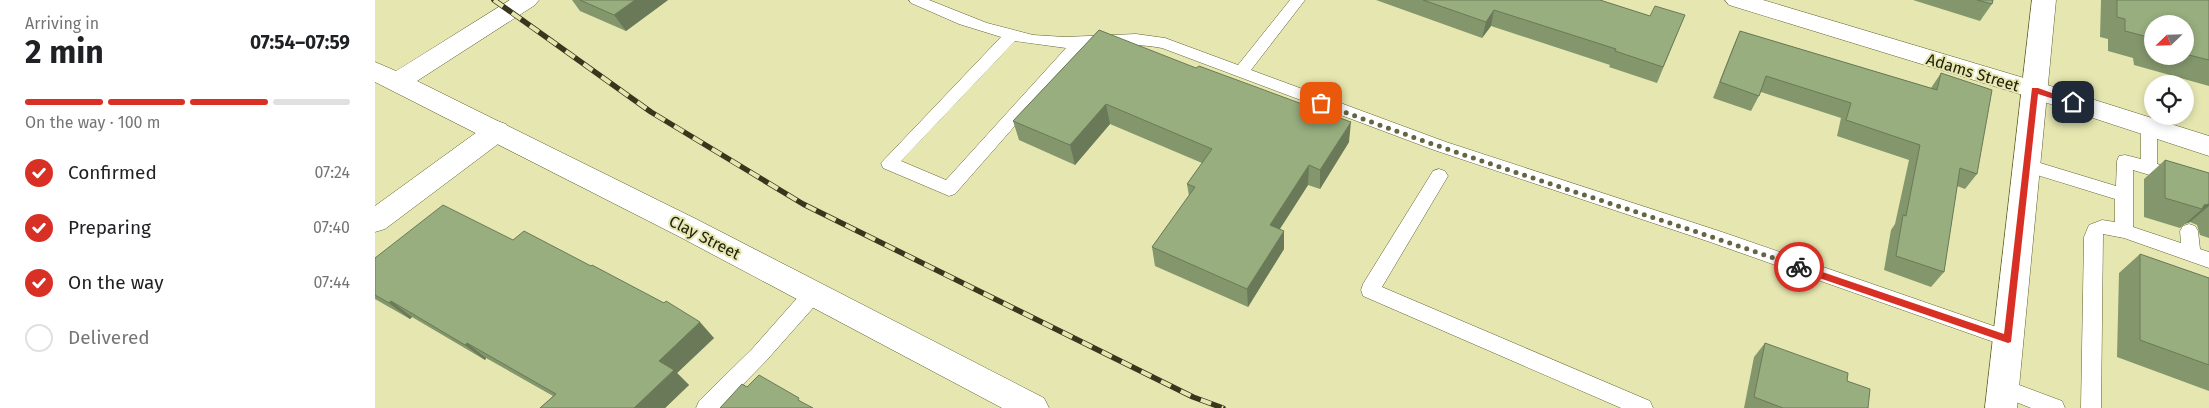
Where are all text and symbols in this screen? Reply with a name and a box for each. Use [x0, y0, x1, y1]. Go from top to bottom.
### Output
text: Arriving in [25, 14, 99, 33]
north arrow [2144, 15, 2194, 65]
map controls [2144, 15, 2194, 125]
text: 07:54–07:59 [250, 31, 350, 54]
text: 2 min [25, 33, 104, 71]
street label: Adams Street [1924, 49, 2022, 96]
button: locate [2144, 75, 2194, 125]
pin [2052, 81, 2094, 123]
pin [1300, 82, 1342, 124]
icon: home [2059, 88, 2087, 116]
icon: bag [1307, 89, 1335, 117]
text: On the way · 100 m [25, 113, 160, 132]
icon: check [25, 159, 53, 187]
text: Confirmed [68, 161, 157, 184]
text: 07:24 [314, 163, 350, 182]
street label: Clay Street [666, 211, 744, 264]
icon: check [25, 214, 53, 242]
text: Preparing [68, 216, 151, 239]
text: 07:40 [313, 218, 350, 237]
courier [1774, 242, 1824, 292]
icon: bike [1785, 253, 1813, 281]
icon: check [25, 269, 53, 297]
text: On the way [68, 271, 164, 294]
text: 07:44 [314, 273, 350, 292]
text: Delivered [68, 326, 150, 349]

